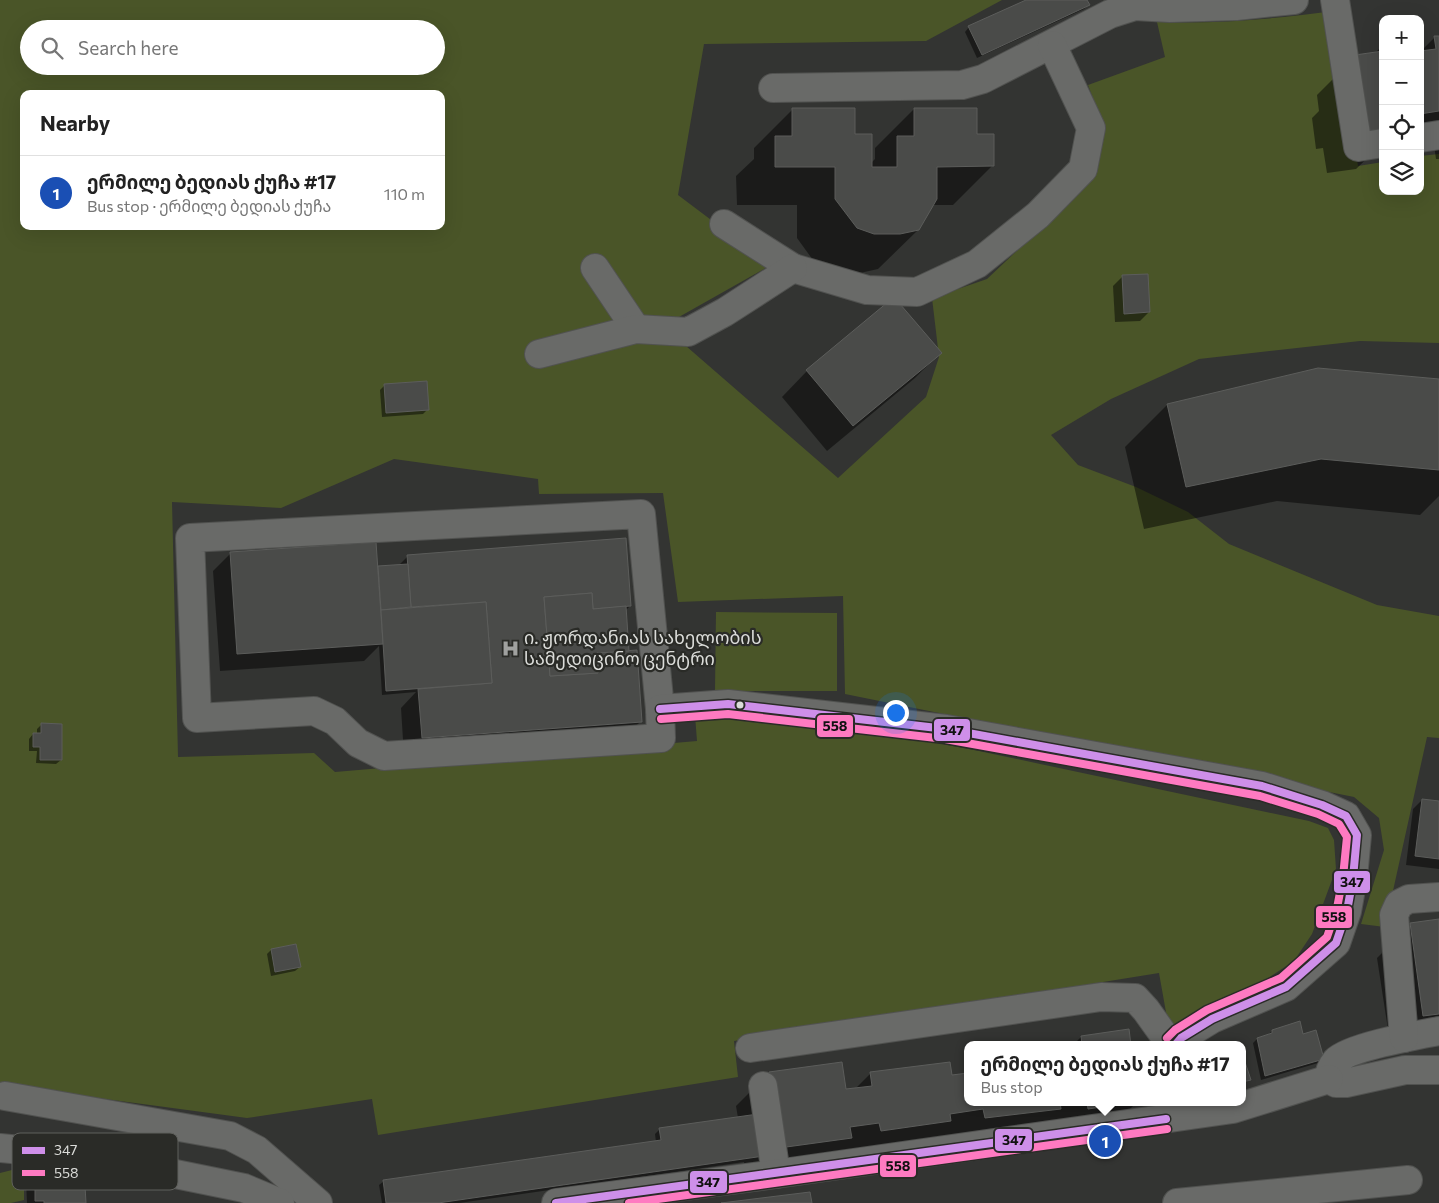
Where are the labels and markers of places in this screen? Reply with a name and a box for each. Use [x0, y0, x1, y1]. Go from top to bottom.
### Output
place label: ი. ჟორდანიას სახელობის სამედიცინო ცენტრი [524, 626, 762, 670]
hospital icon: ი. ჟორდანიას სახელობის სამედიცინო ცენტრი [500, 638, 520, 658]
unlabelled marker [735, 700, 745, 710]
pin: 1 [1089, 1122, 1121, 1160]

